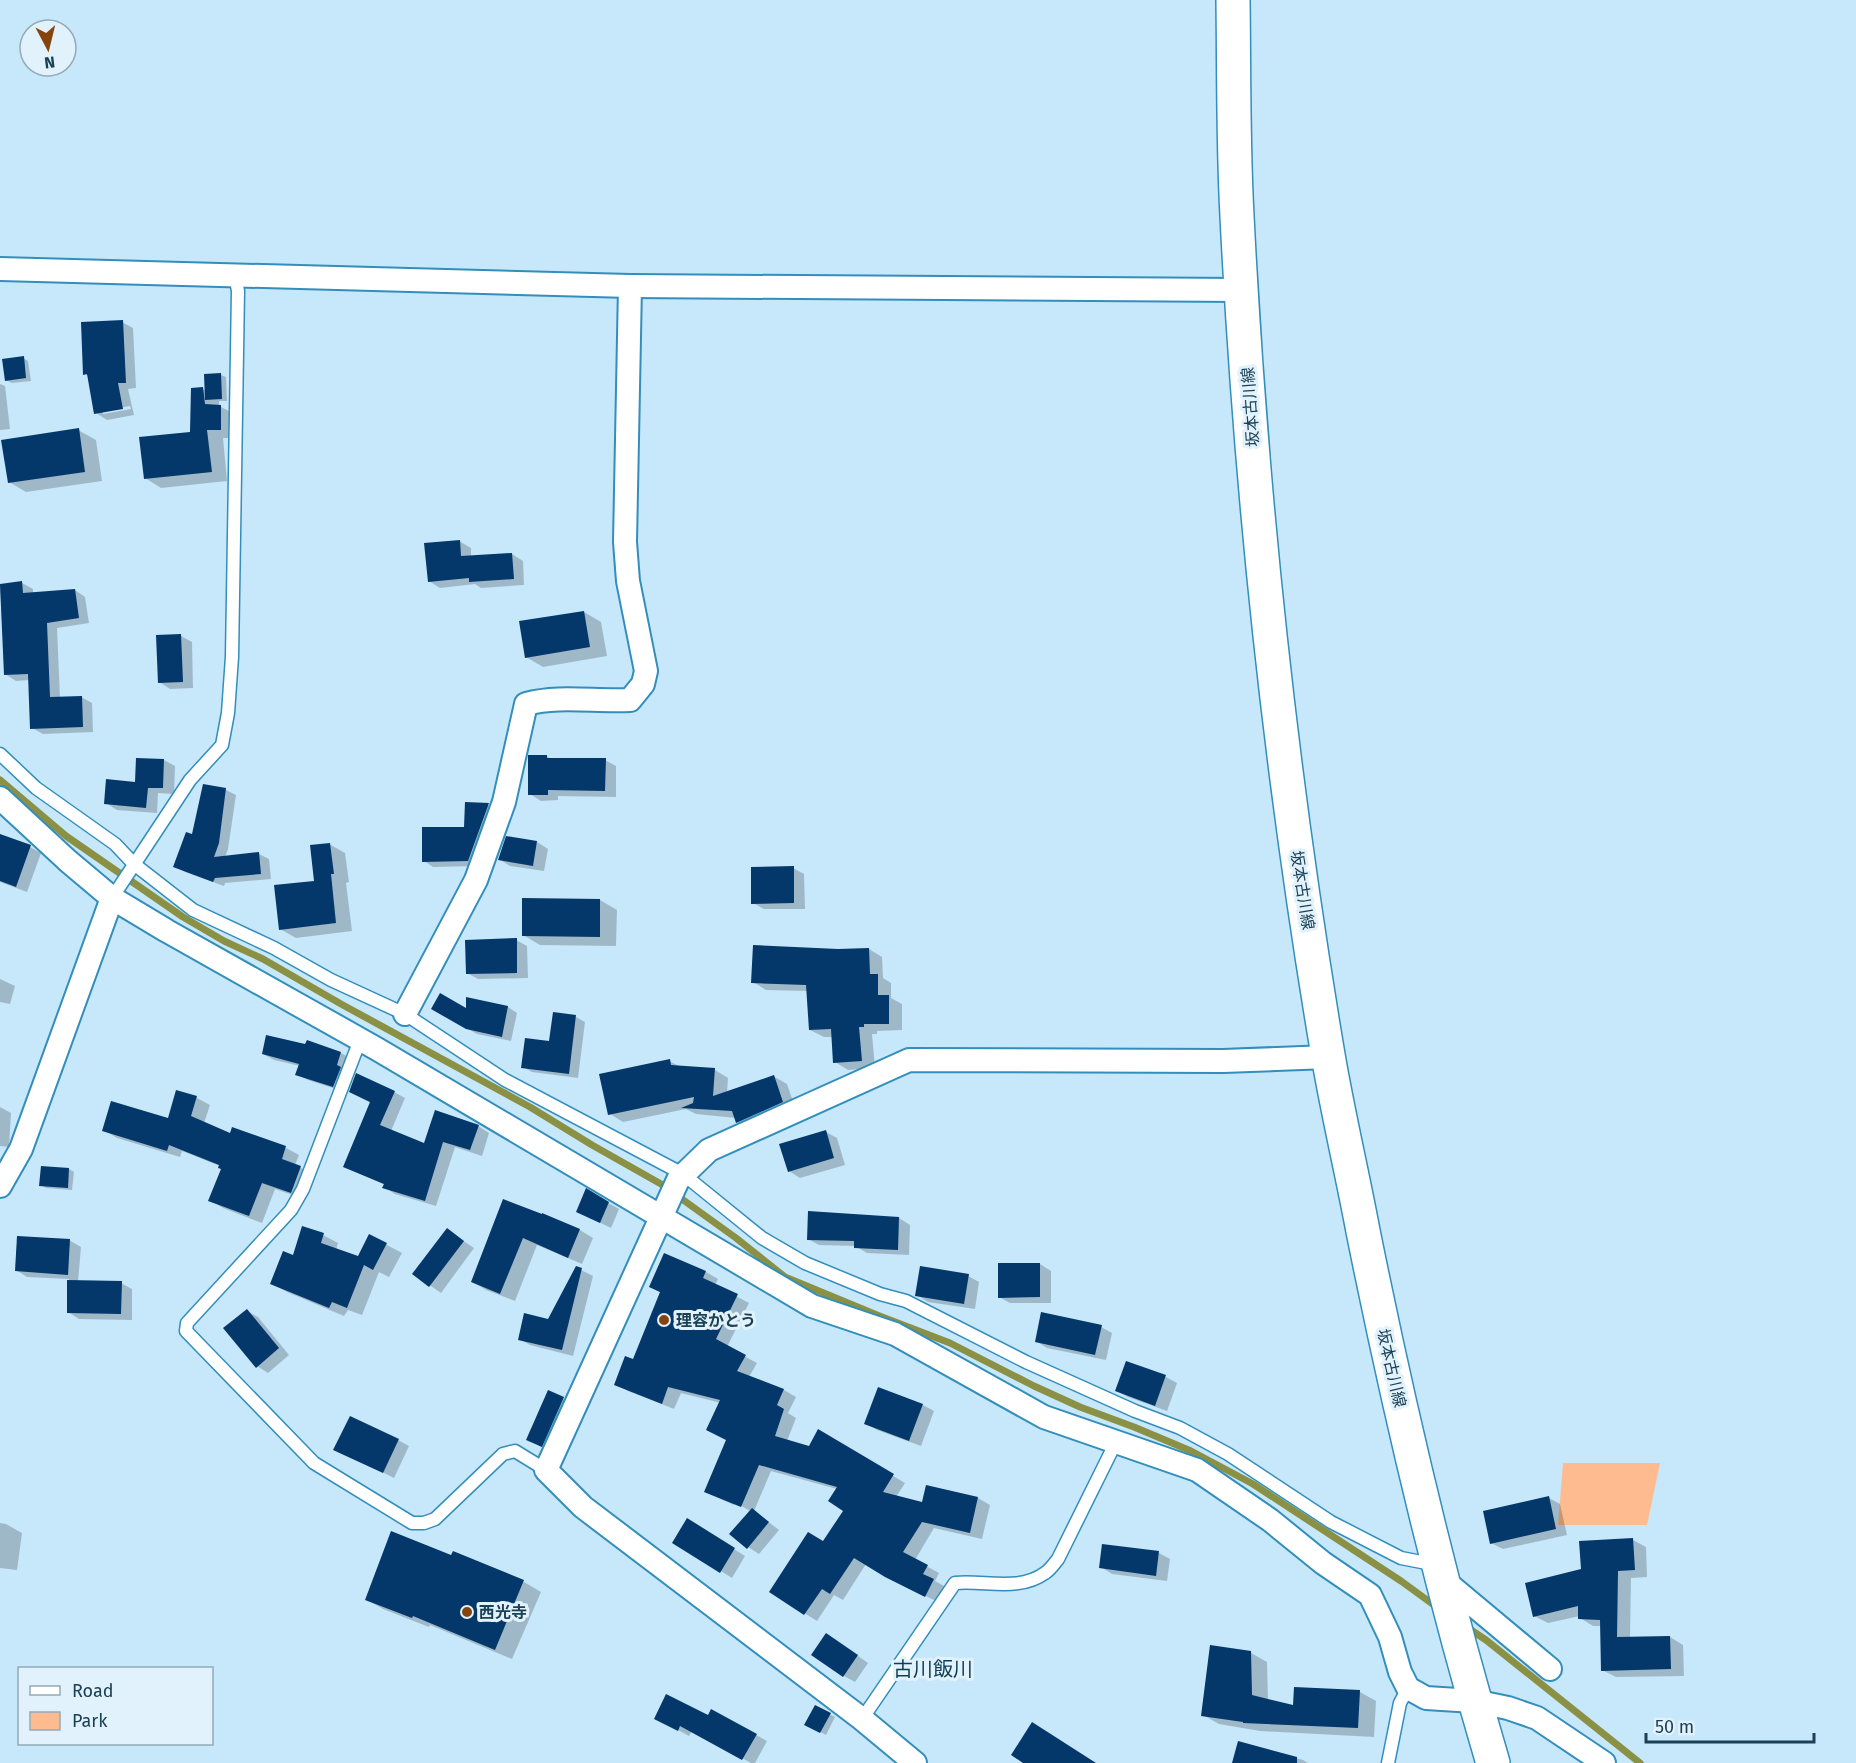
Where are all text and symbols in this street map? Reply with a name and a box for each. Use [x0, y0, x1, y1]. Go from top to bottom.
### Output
north arrow [18, 18, 78, 78]
text: N [43, 52, 56, 72]
street label: 坂本古川線 [1238, 366, 1263, 448]
street label: 坂本古川線 [1287, 849, 1318, 931]
place label: 理容かとう [676, 1311, 756, 1330]
marker: 理容かとう [657, 1313, 671, 1327]
street label: 坂本古川線 [1373, 1327, 1410, 1409]
place label: 西光寺 [479, 1603, 527, 1622]
marker: 西光寺 [460, 1605, 474, 1619]
district label: 古川飯川 [893, 1657, 973, 1681]
legend [18, 1667, 213, 1745]
text: Road [72, 1680, 114, 1702]
scale bar [1646, 1706, 1814, 1744]
text: Park [72, 1710, 108, 1732]
text: 50 m [1655, 1716, 1694, 1738]

